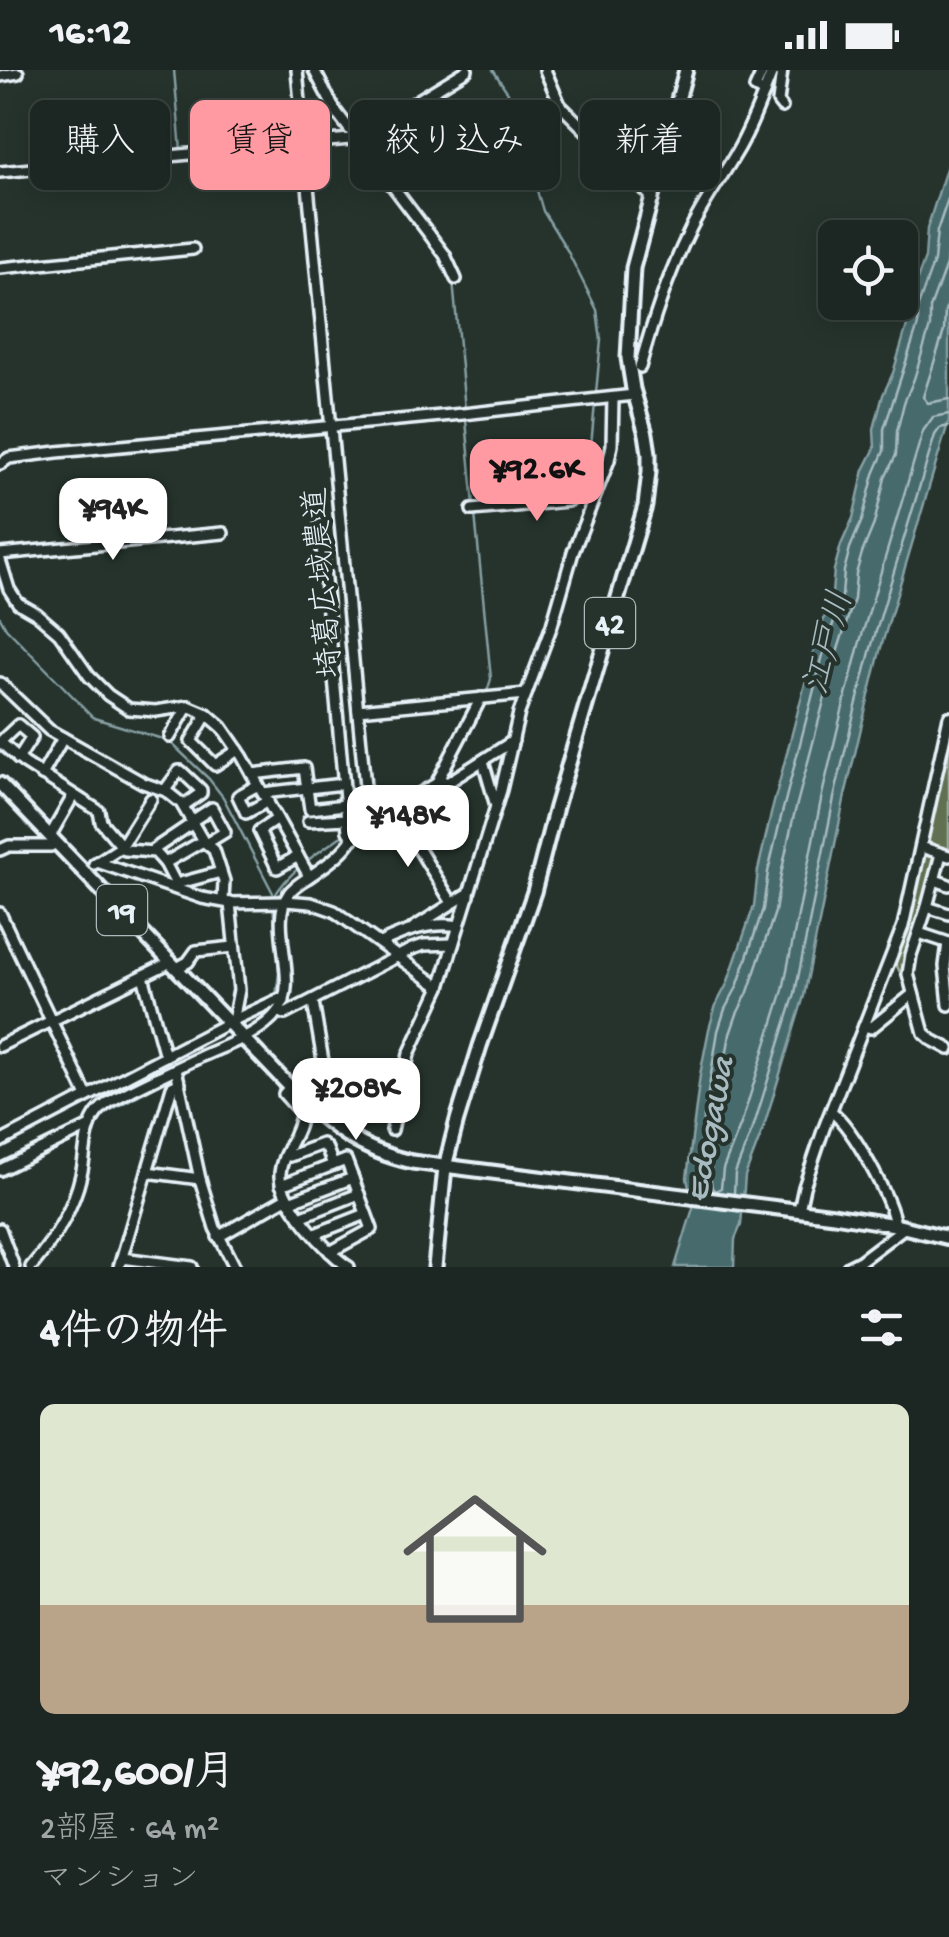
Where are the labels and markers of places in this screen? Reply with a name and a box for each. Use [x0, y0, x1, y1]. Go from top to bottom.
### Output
pin: ¥92.6K [456, 439, 618, 524]
pin: ¥94K [54, 478, 172, 563]
pin: ¥148K [338, 785, 478, 870]
pin: ¥208K [286, 1058, 426, 1143]

